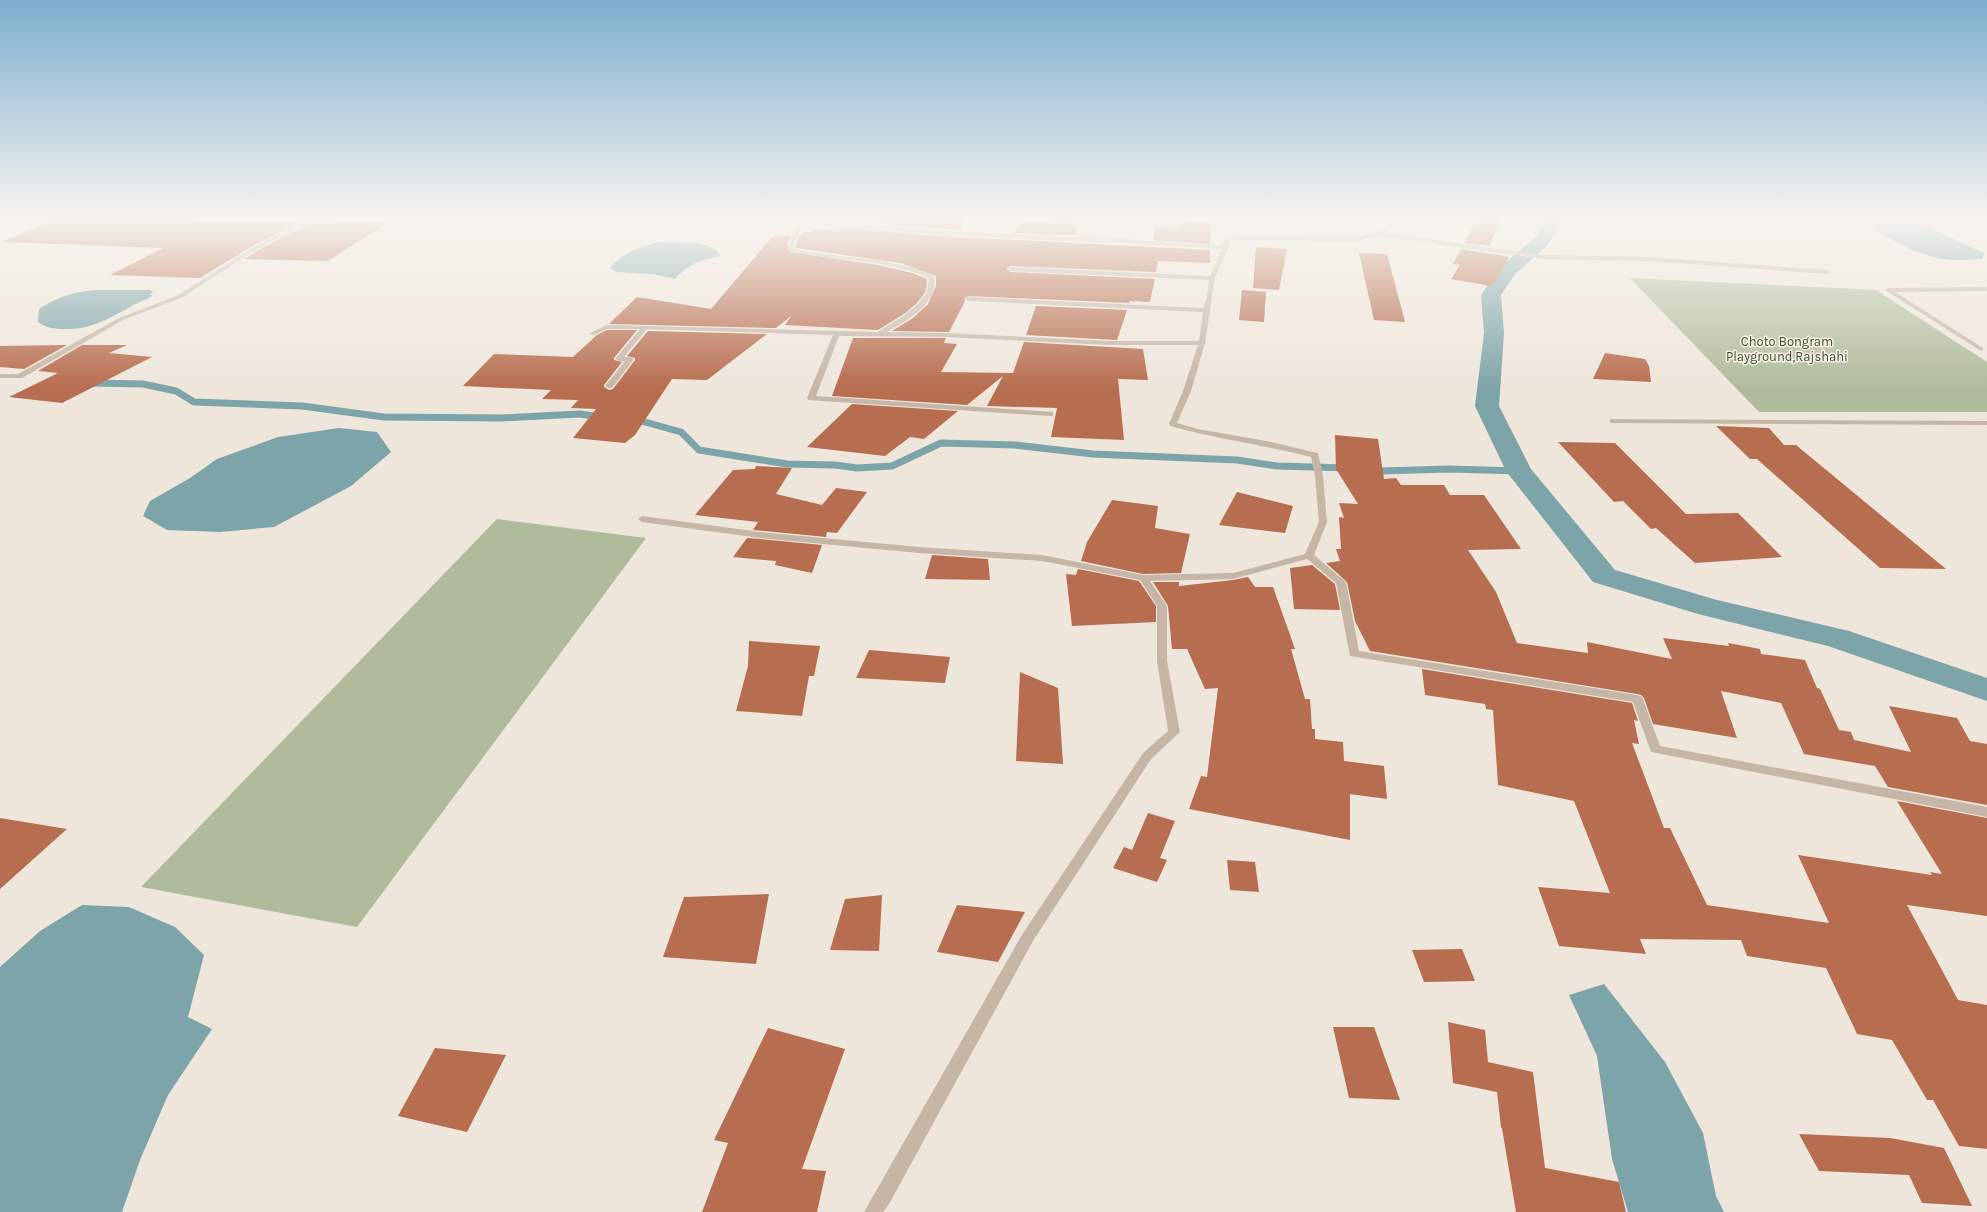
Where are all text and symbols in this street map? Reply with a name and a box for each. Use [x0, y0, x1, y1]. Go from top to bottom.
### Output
park label: Choto Bongram Playground,Rajshahi [1726, 334, 1848, 364]

